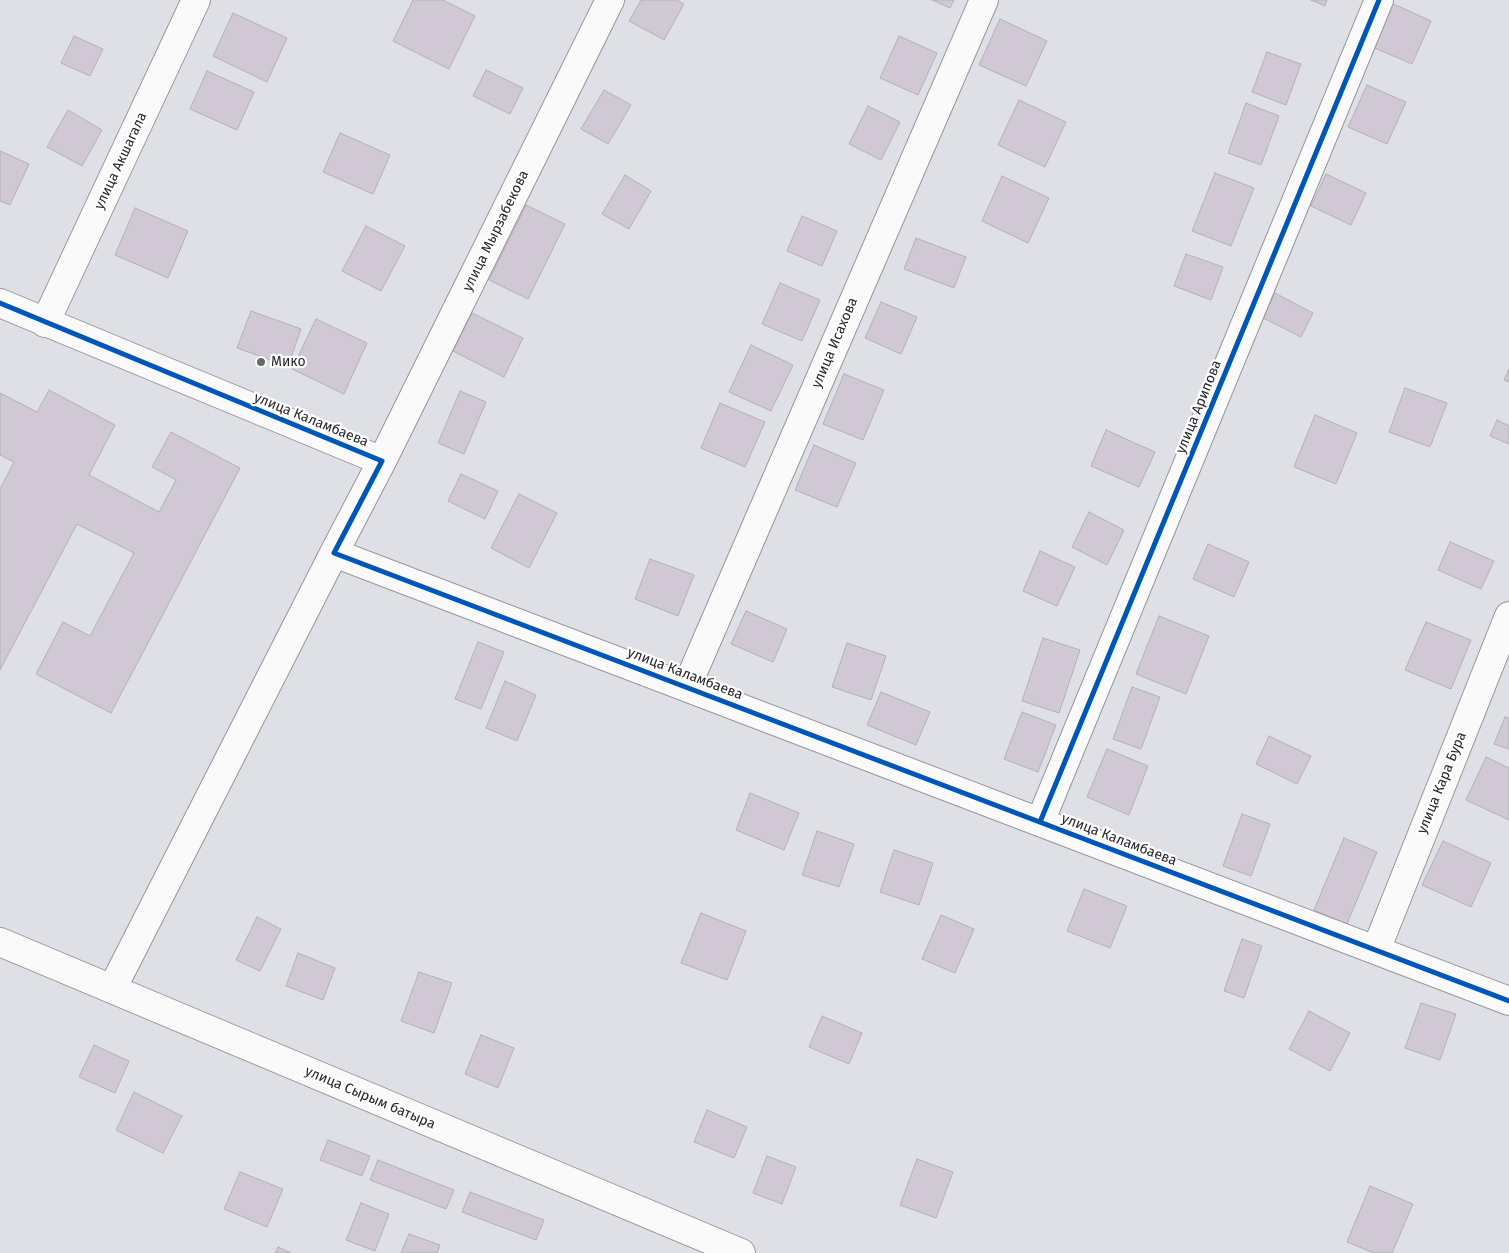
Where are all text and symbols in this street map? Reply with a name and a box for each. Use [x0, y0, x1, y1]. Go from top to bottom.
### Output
street label: улица Акшагала [91, 110, 151, 212]
street label: улица Мырзабекова [459, 168, 533, 294]
street label: улица Исахова [808, 295, 862, 391]
place label: Мико [271, 354, 306, 370]
marker: Мико [255, 356, 267, 368]
street label: улица Арипова [1173, 358, 1225, 456]
street label: улица Каламбаева [251, 389, 371, 451]
street label: улица Каламбаева [625, 644, 745, 704]
street label: улица Кара Бура [1414, 729, 1470, 837]
street label: улица Каламбаева [1059, 810, 1179, 870]
street label: улица Сырым батыра [302, 1063, 438, 1133]

